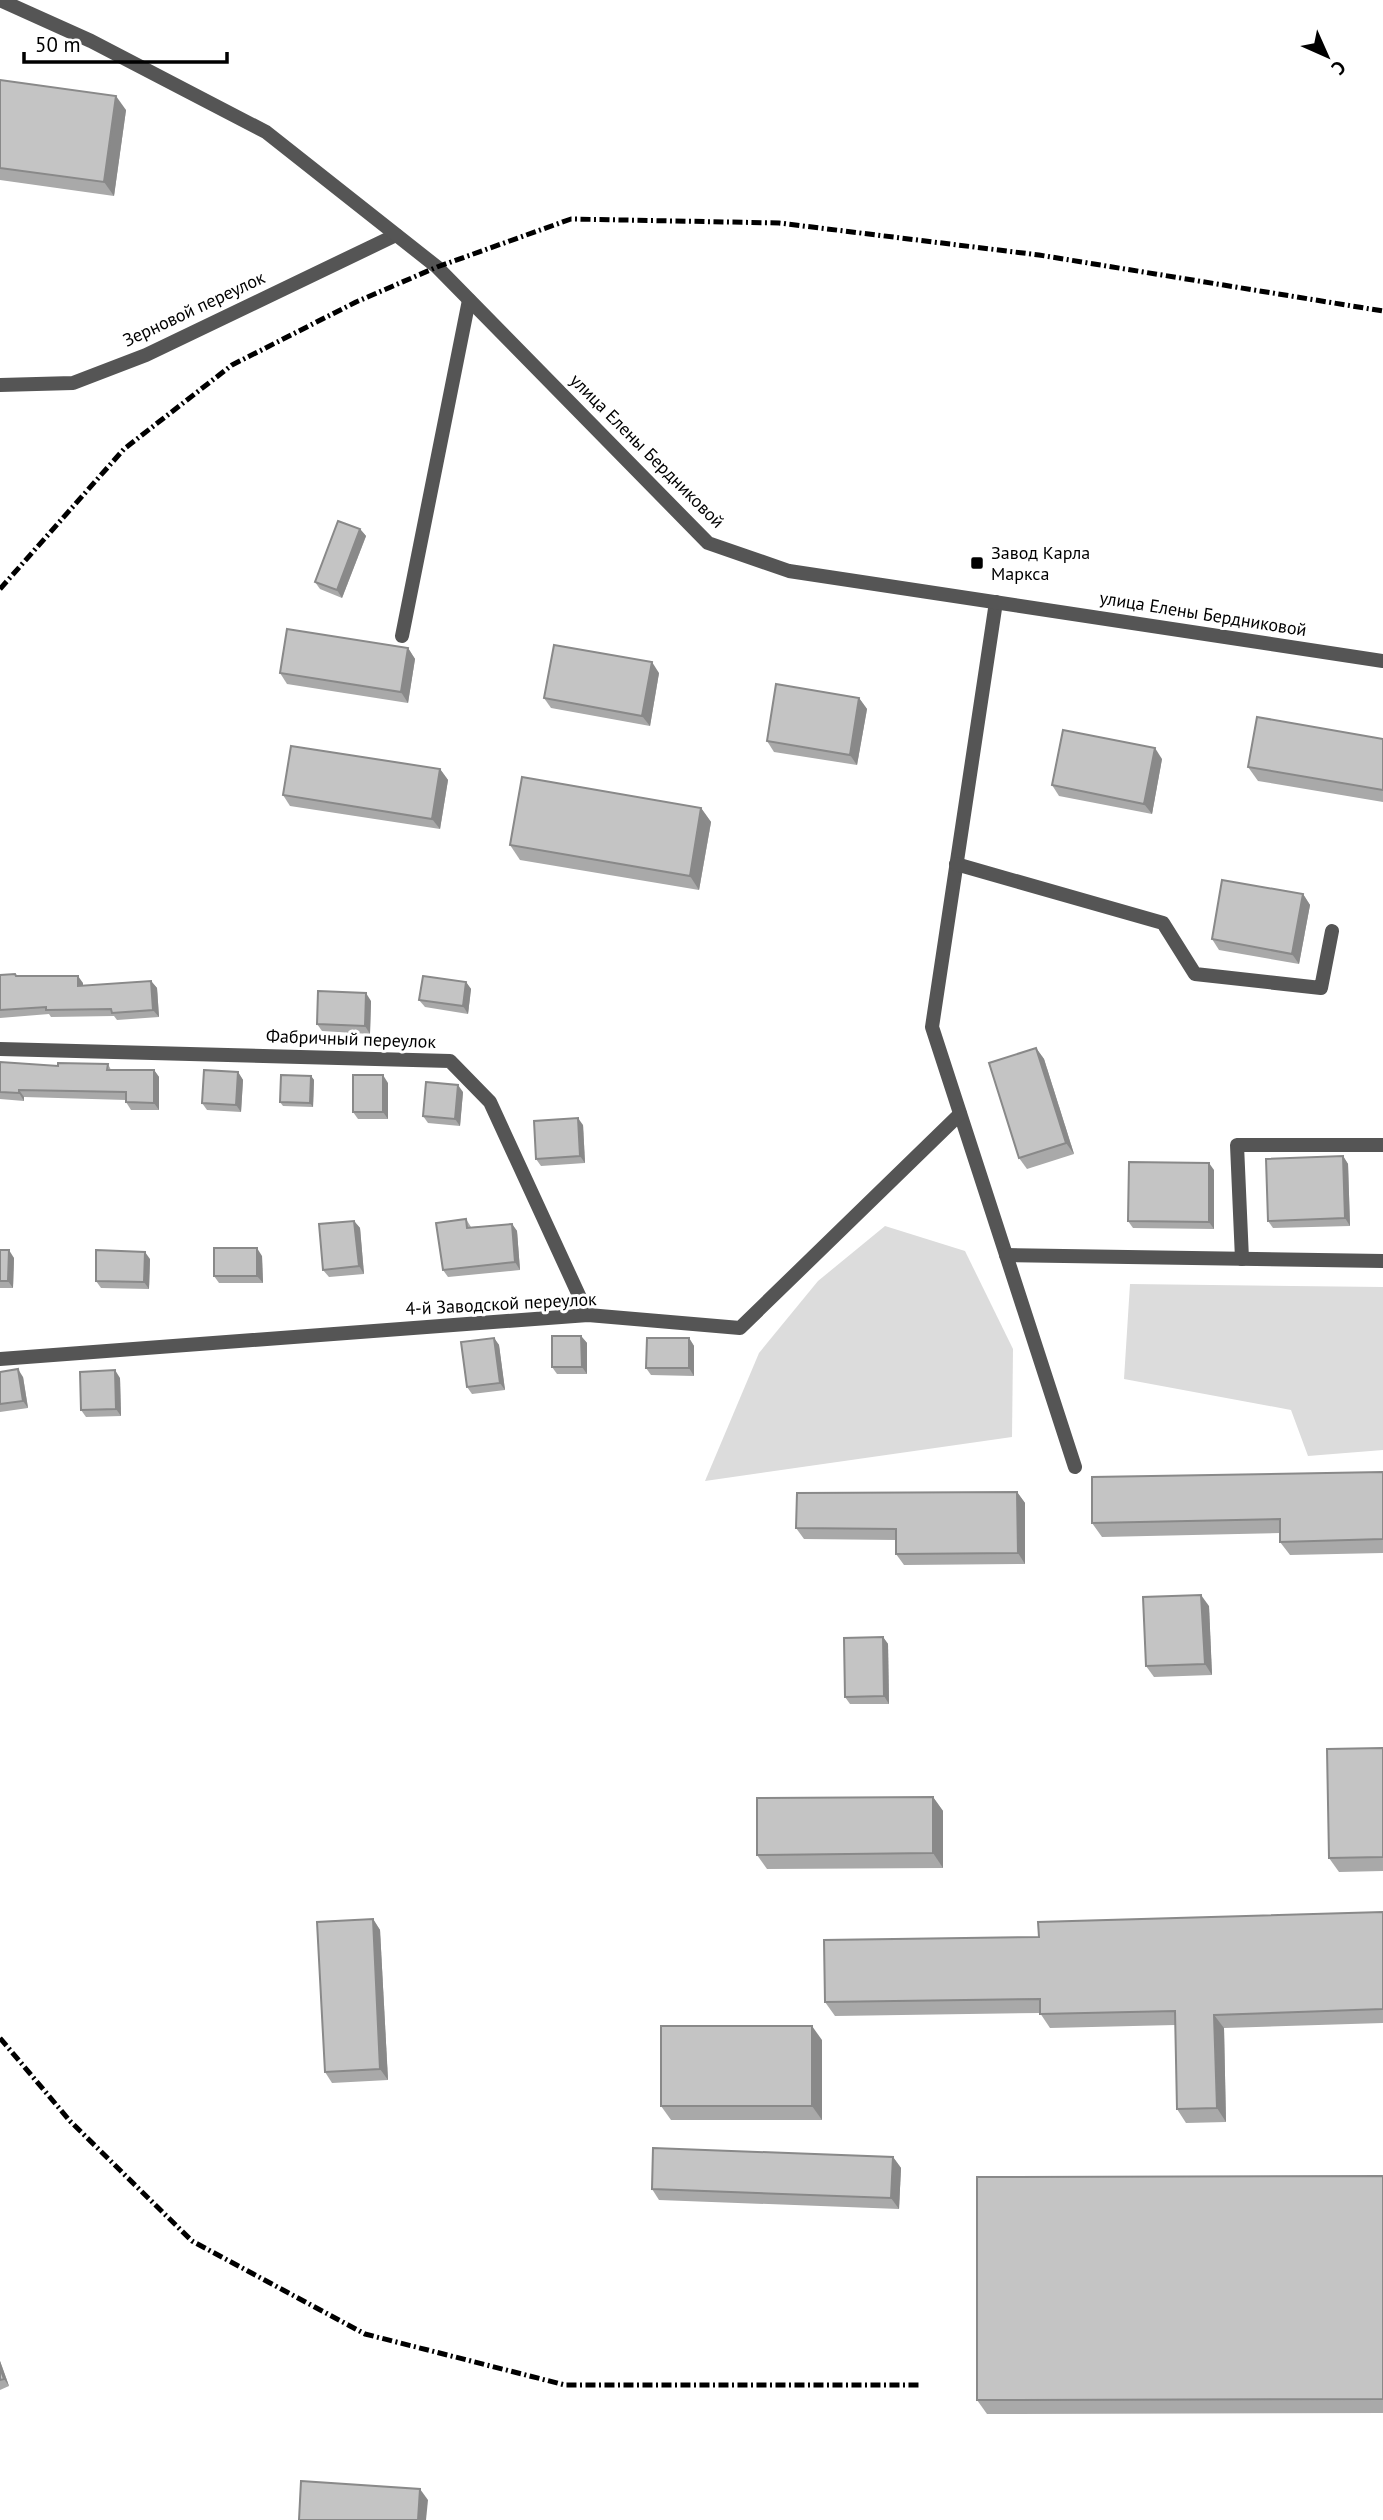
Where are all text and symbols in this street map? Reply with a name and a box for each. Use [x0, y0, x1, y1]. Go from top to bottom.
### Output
scale bar [24, 21, 228, 65]
north arrow [1292, 21, 1362, 91]
text: 50 m [35, 31, 81, 58]
text: С [1327, 56, 1351, 81]
street label: Зерновой переулок [119, 265, 269, 352]
street label: улица Елены Бердниковой [565, 369, 729, 533]
place label: Завод Карла Маркса [991, 541, 1090, 585]
marker: Завод Карла Маркса [969, 555, 985, 571]
street label: улица Елены Бердниковой [1098, 586, 1308, 641]
street label: Фабричный переулок [266, 1024, 437, 1053]
street label: 4-й Заводской переулок [405, 1287, 598, 1320]

